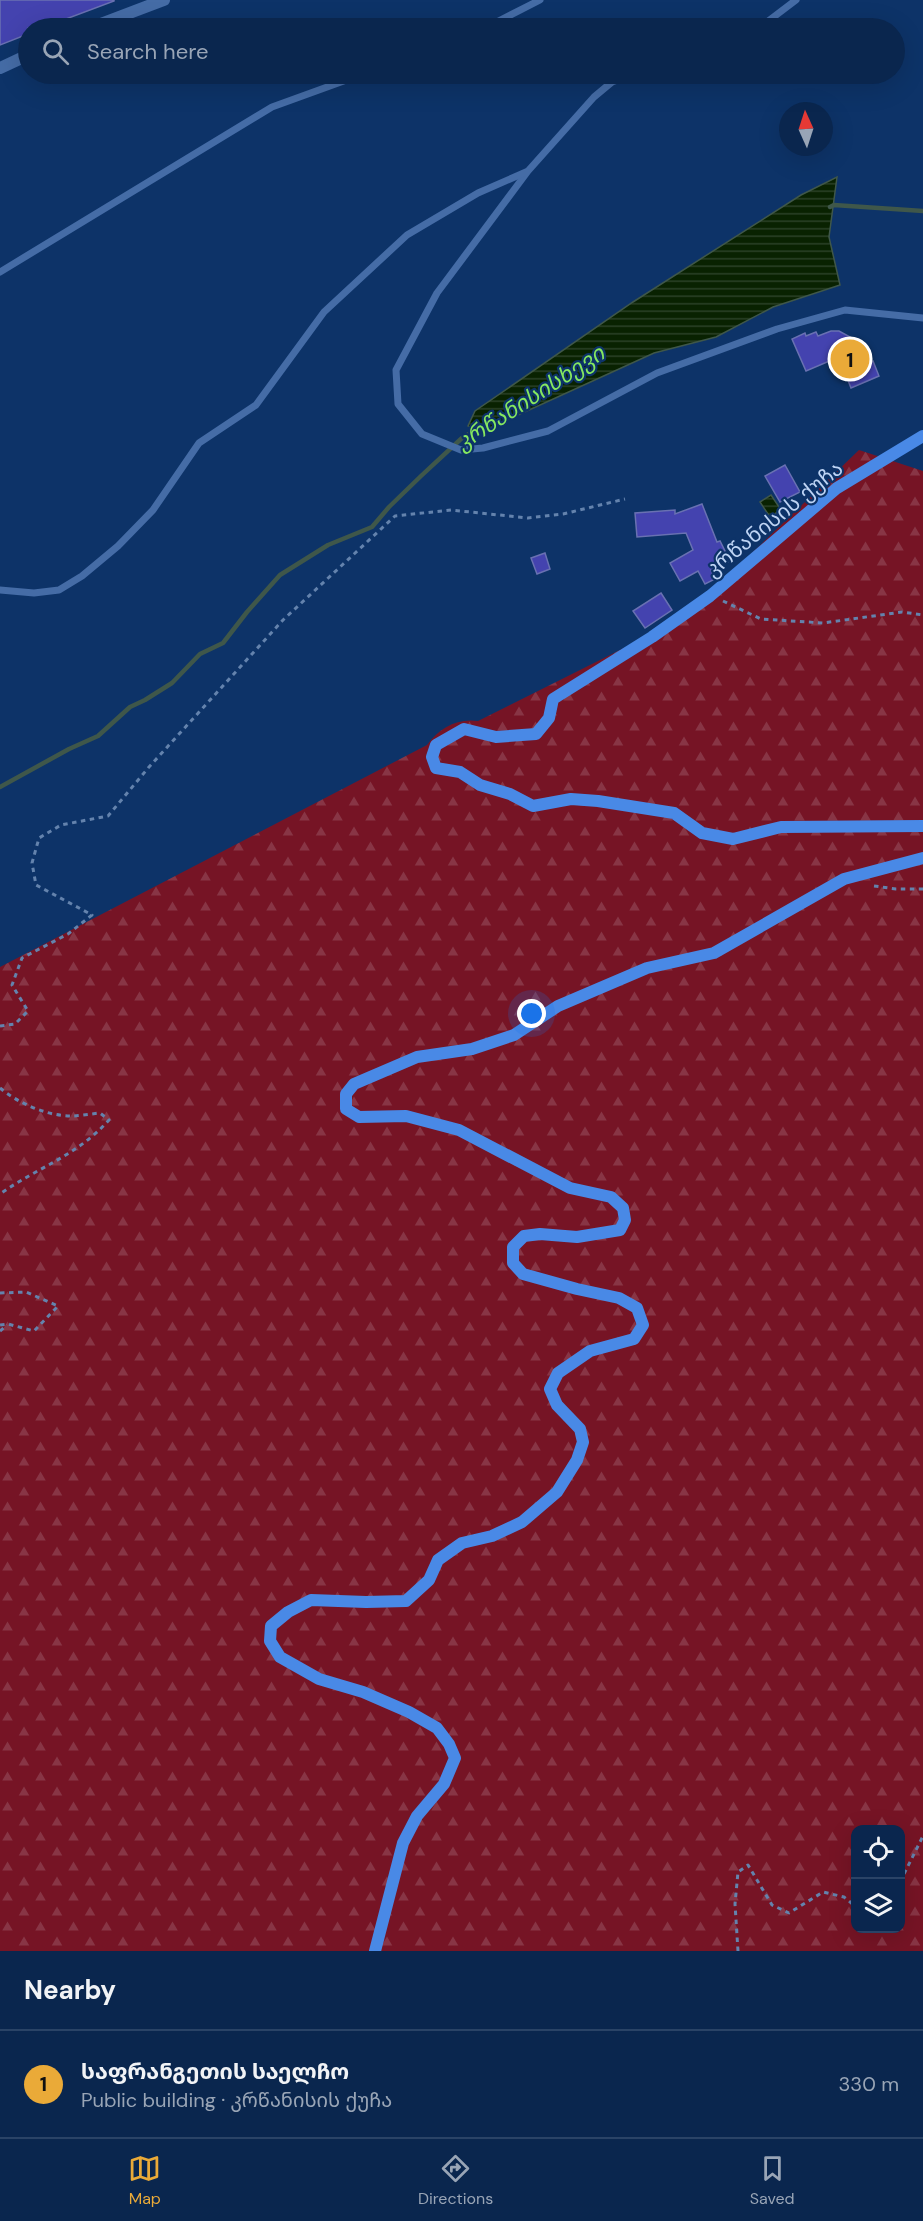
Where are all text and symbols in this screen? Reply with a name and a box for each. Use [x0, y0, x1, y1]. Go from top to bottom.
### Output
search box [18, 18, 905, 84]
icon: search [39, 35, 72, 68]
text: Search here [87, 37, 208, 66]
north arrow [779, 102, 833, 156]
pin: 1 [830, 336, 870, 382]
water label: კრწანისისხევი [450, 338, 611, 457]
street label: კრწანისის ქუჩა [699, 455, 849, 583]
your location [517, 999, 546, 1028]
map controls [851, 1825, 905, 1933]
button: locate [851, 1825, 905, 1879]
button: layers [851, 1879, 905, 1933]
text: Nearby [24, 1973, 116, 2007]
text: საფრანგეთის საელჩო [81, 2057, 349, 2086]
text: 1 [40, 2071, 47, 2097]
text: 330 m [839, 2071, 899, 2097]
text: Public building · კრწანისის ქუჩა [81, 2087, 392, 2113]
tab: Map [128, 2152, 161, 2209]
tab: Directions [418, 2152, 493, 2209]
tab: Saved [750, 2152, 795, 2209]

